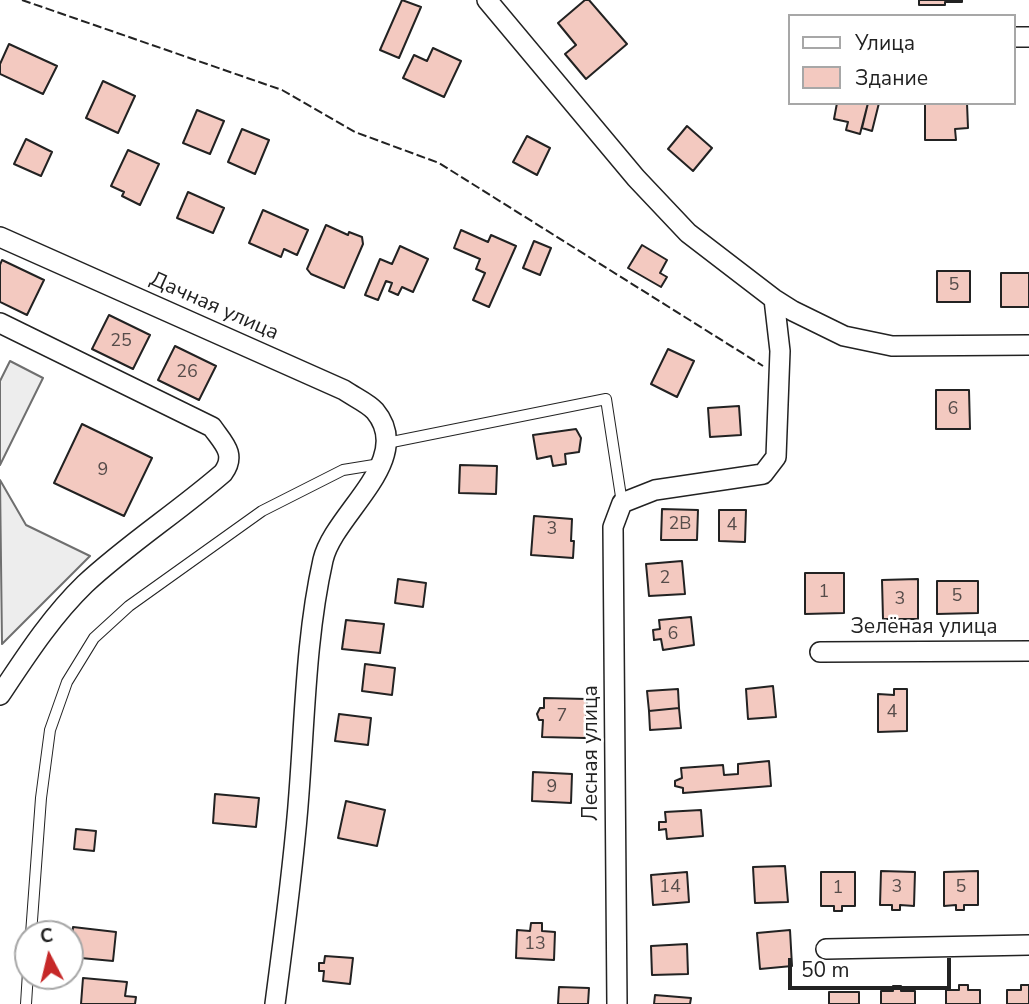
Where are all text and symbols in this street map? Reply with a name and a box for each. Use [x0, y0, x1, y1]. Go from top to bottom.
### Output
legend [788, 14, 1015, 105]
text: Улица [855, 29, 915, 57]
text: Здание [855, 64, 928, 92]
street label: Дачная улица [146, 267, 282, 347]
house number: 5 [949, 275, 959, 297]
house number: 25 [110, 331, 132, 353]
house number: 26 [176, 362, 198, 384]
house number: 6 [948, 399, 958, 421]
house number: 9 [98, 460, 108, 482]
house number: 2В [669, 514, 691, 536]
house number: 4 [727, 515, 737, 537]
house number: 3 [547, 519, 557, 541]
house number: 2 [660, 568, 670, 590]
house number: 1 [819, 582, 829, 604]
house number: 5 [952, 586, 962, 608]
house number: 3 [895, 589, 905, 611]
street label: Зелёная улица [850, 615, 998, 641]
house number: 6 [668, 624, 678, 646]
street label: Лесная улица [579, 685, 605, 821]
house number: 4 [887, 702, 897, 724]
house number: 7 [557, 706, 567, 728]
house number: 9 [547, 777, 557, 799]
house number: 14 [659, 877, 681, 899]
house number: 3 [892, 877, 902, 899]
house number: 5 [956, 877, 966, 899]
house number: 1 [833, 878, 843, 900]
north arrow [14, 920, 84, 990]
text: С [39, 922, 55, 950]
house number: 13 [524, 934, 546, 956]
scale bar [791, 944, 954, 988]
text: 50 m [801, 956, 850, 984]

